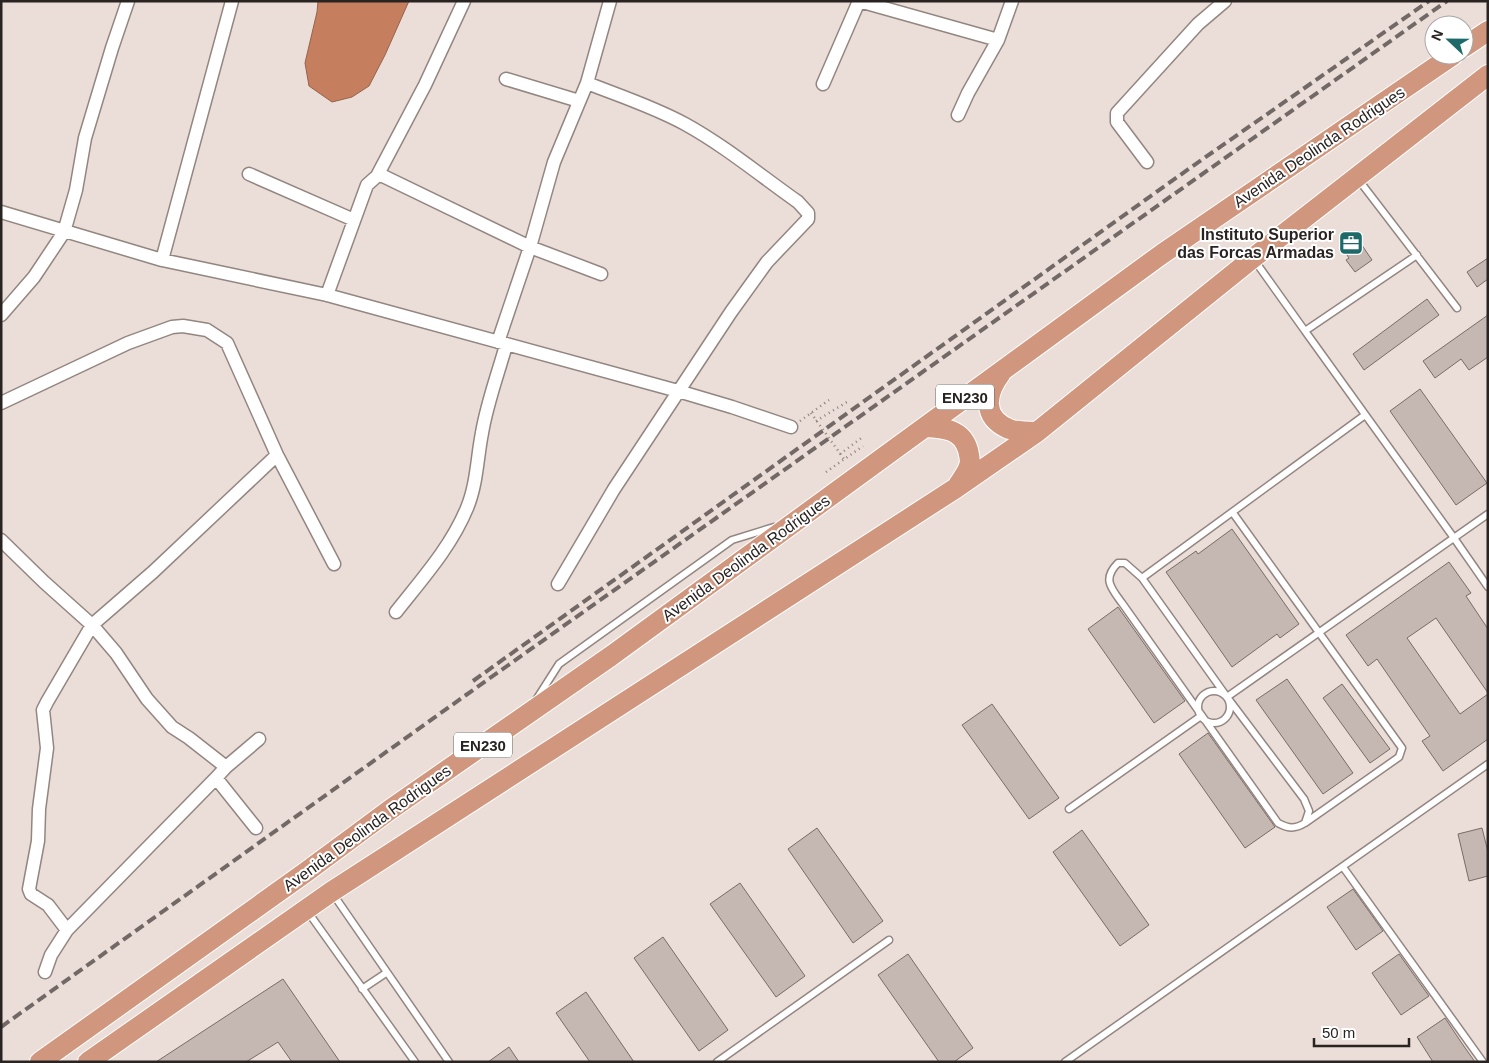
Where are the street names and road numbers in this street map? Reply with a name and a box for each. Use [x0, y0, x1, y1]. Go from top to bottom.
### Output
street label: Avenida Deolinda Rodrigues [1230, 83, 1408, 211]
road number: EN230 [936, 384, 994, 410]
street label: Avenida Deolinda Rodrigues [659, 492, 833, 624]
road number: EN230 [454, 732, 512, 758]
street label: Avenida Deolinda Rodrigues [280, 762, 454, 894]

